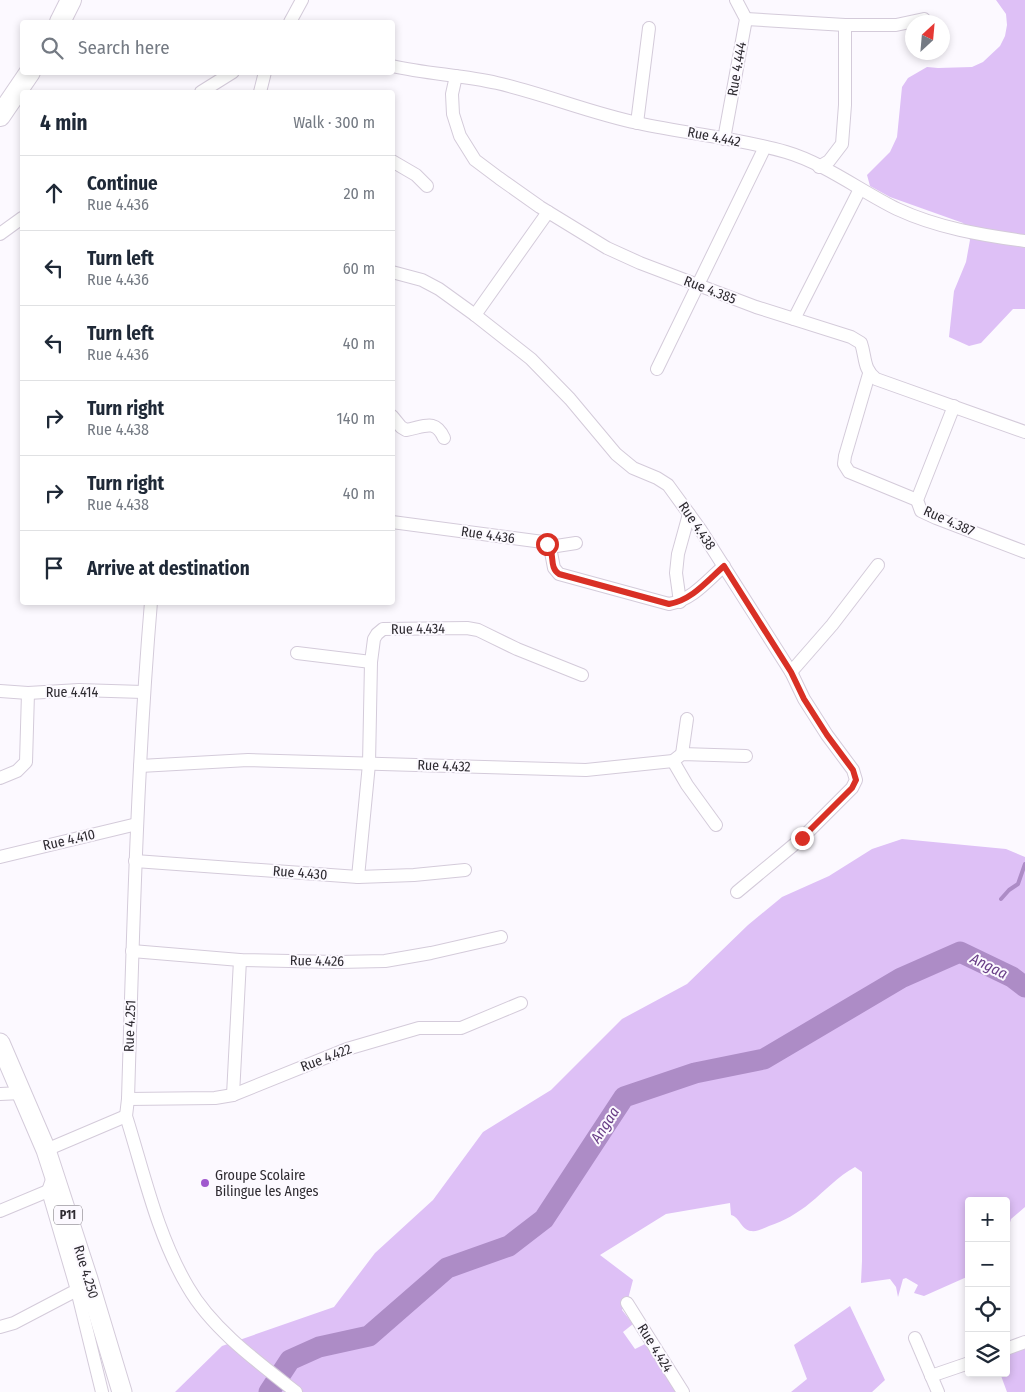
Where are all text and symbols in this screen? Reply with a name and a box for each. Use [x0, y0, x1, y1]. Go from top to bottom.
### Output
north arrow [905, 15, 950, 60]
search box [20, 20, 395, 75]
icon: search [38, 34, 66, 62]
text: Search here [78, 36, 170, 59]
street label: Rue 4.444 [724, 40, 750, 97]
text: 4 min [40, 110, 88, 136]
text: Walk · 300 m [293, 113, 375, 132]
street label: Rue 4.442 [686, 124, 742, 150]
text: Continue [87, 172, 158, 195]
icon: ahead [40, 179, 68, 207]
text: 20 m [344, 184, 375, 203]
text: Rue 4.436 [87, 195, 149, 214]
text: Turn left [87, 247, 154, 270]
icon: left [40, 254, 68, 282]
text: 60 m [343, 259, 375, 278]
text: Rue 4.436 [87, 270, 149, 289]
street label: Rue 4.385 [681, 272, 739, 308]
text: Turn left [87, 322, 154, 345]
icon: left [40, 329, 68, 357]
text: 40 m [343, 334, 375, 353]
text: Rue 4.436 [87, 345, 149, 364]
text: Turn right [87, 397, 164, 420]
icon: right [40, 404, 68, 432]
text: 140 m [337, 409, 375, 428]
text: Rue 4.438 [87, 420, 149, 439]
text: Turn right [87, 472, 164, 495]
icon: right [40, 479, 68, 507]
text: 40 m [343, 484, 375, 503]
text: Rue 4.438 [87, 495, 149, 514]
street label: Rue 4.438 [675, 499, 719, 553]
street label: Rue 4.387 [921, 502, 977, 540]
street label: Rue 4.436 [460, 523, 516, 547]
route start [536, 533, 559, 556]
icon: arrive [40, 554, 68, 582]
text: Arrive at destination [87, 557, 250, 580]
street label: Rue 4.434 [391, 620, 445, 638]
street label: Rue 4.414 [46, 684, 99, 701]
street label: Rue 4.432 [417, 757, 471, 775]
street label: Rue 4.410 [41, 826, 97, 854]
route end [791, 827, 814, 850]
street label: Rue 4.430 [272, 863, 328, 883]
water label: Angaa [967, 949, 1011, 983]
street label: Rue 4.426 [290, 952, 344, 970]
street label: Rue 4.251 [121, 1000, 139, 1052]
street label: Rue 4.422 [298, 1041, 354, 1075]
water label: Angaa [586, 1104, 623, 1147]
place label: Groupe Scolaire Bilingue les Anges [215, 1167, 319, 1200]
marker: Groupe Scolaire Bilingue les Anges [199, 1177, 211, 1189]
map controls [965, 1197, 1010, 1377]
button: + [965, 1197, 1010, 1242]
road number: P11 [54, 1206, 82, 1224]
button: − [965, 1242, 1010, 1287]
street label: Rue 4.250 [70, 1243, 102, 1301]
button: locate [965, 1287, 1010, 1332]
street label: Rue 4.424 [634, 1321, 677, 1375]
button: layers [965, 1332, 1010, 1377]

